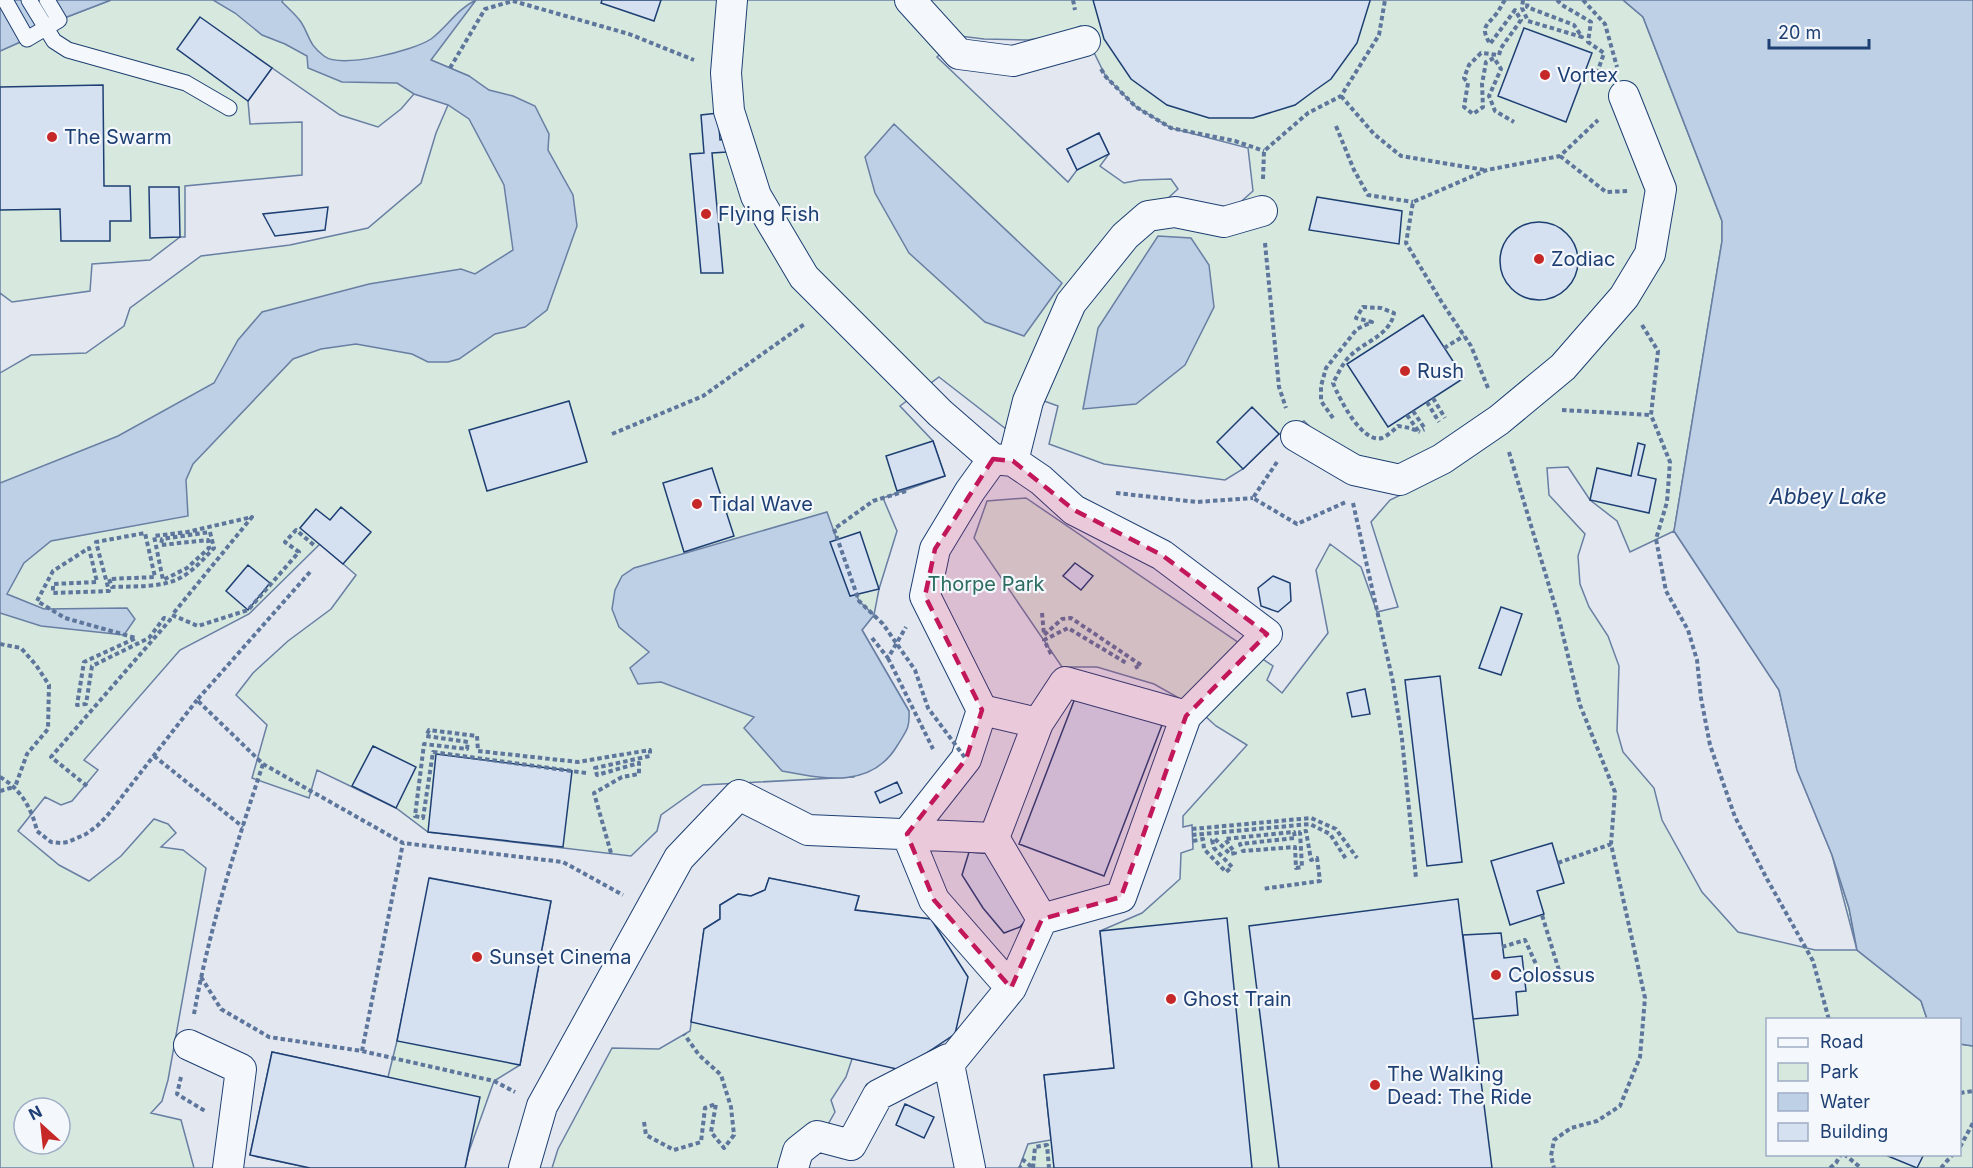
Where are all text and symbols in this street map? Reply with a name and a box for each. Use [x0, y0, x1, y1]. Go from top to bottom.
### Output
scale bar [1769, 12, 1870, 50]
text: 20 m [1778, 22, 1821, 43]
place label: Vortex [1557, 63, 1618, 87]
marker: Vortex [1538, 68, 1552, 82]
place label: The Swarm [64, 125, 172, 149]
marker: The Swarm [45, 130, 59, 144]
place label: Flying Fish [718, 202, 820, 226]
marker: Flying Fish [699, 207, 713, 221]
place label: Zodiac [1551, 247, 1615, 271]
marker: Zodiac [1532, 252, 1546, 266]
place label: Rush [1417, 359, 1464, 383]
marker: Rush [1398, 364, 1412, 378]
water label: Abbey Lake [1768, 484, 1887, 509]
place label: Tidal Wave [709, 492, 813, 516]
marker: Tidal Wave [690, 497, 704, 511]
park label: Thorpe Park [928, 572, 1044, 596]
place label: Sunset Cinema [489, 945, 632, 969]
marker: Sunset Cinema [470, 950, 484, 964]
place label: Colossus [1508, 963, 1595, 987]
marker: Colossus [1489, 968, 1503, 982]
place label: Ghost Train [1183, 987, 1292, 1011]
marker: Ghost Train [1164, 992, 1178, 1006]
legend [1766, 1018, 1961, 1156]
text: Road [1820, 1031, 1863, 1052]
text: Park [1820, 1061, 1859, 1082]
place label: The Walking Dead: The Ride [1387, 1062, 1532, 1109]
marker: The Walking Dead: The Ride [1368, 1078, 1382, 1092]
text: Water [1820, 1091, 1870, 1112]
north arrow [12, 1096, 72, 1156]
text: N [25, 1101, 45, 1124]
text: Building [1820, 1121, 1888, 1142]

